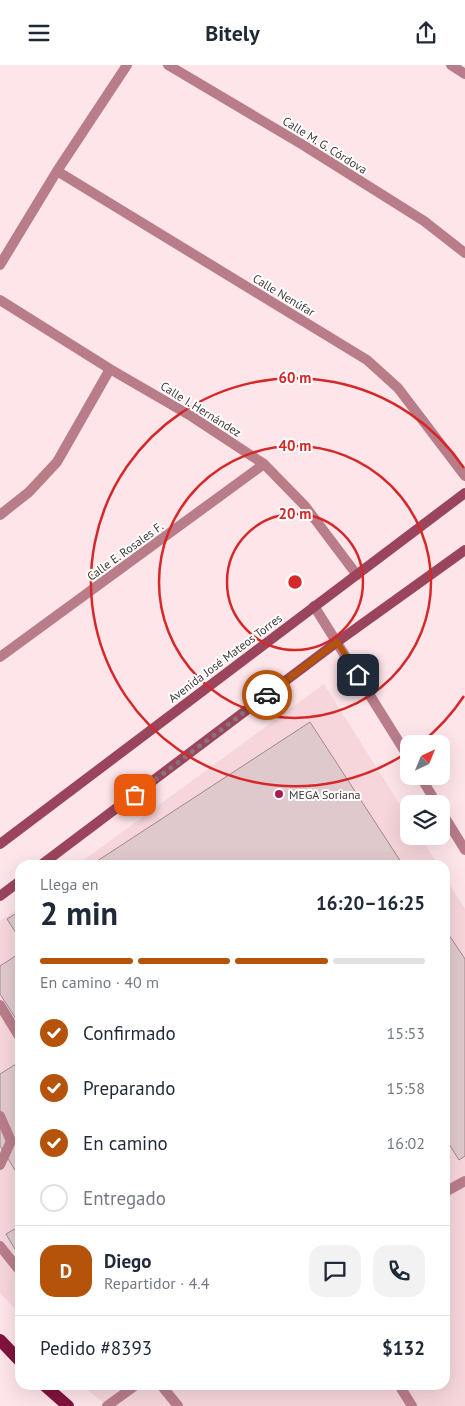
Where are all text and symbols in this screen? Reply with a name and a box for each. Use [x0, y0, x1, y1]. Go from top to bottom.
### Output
icon: menu [25, 19, 53, 47]
text: Bitely [205, 19, 260, 47]
icon: share [412, 19, 440, 47]
street label: Calle M. G. Córdova [280, 113, 370, 177]
street label: Calle Nenúfar [250, 271, 318, 319]
text: 60 m [279, 368, 311, 387]
street label: Calle I. Hernández [158, 378, 244, 440]
text: 40 m [279, 436, 311, 455]
text: 20 m [279, 504, 311, 523]
street label: Calle E. Rosales F. [84, 518, 166, 584]
centre of rings [286, 573, 304, 591]
street label: Avenida José Mateos Torres [165, 610, 285, 706]
pin [337, 654, 379, 696]
icon: home [344, 661, 372, 689]
courier [242, 670, 292, 720]
icon: car [253, 681, 281, 709]
north arrow [400, 735, 450, 785]
map controls [400, 735, 450, 845]
pin [114, 774, 156, 816]
icon: bag [121, 781, 149, 809]
place label: MEGA Soriana [289, 787, 361, 802]
marker: MEGA Soriana [273, 788, 285, 800]
button: layers [400, 795, 450, 845]
text: Llega en [40, 874, 99, 894]
text: 16:20–16:25 [316, 891, 425, 915]
text: 2 min [40, 892, 118, 934]
text: En camino · 40 m [40, 972, 159, 992]
icon: check [40, 1019, 68, 1047]
text: Confirmado [83, 1021, 176, 1045]
text: 15:53 [387, 1023, 425, 1043]
icon: check [40, 1074, 68, 1102]
text: Preparando [83, 1076, 175, 1100]
text: 15:58 [387, 1078, 425, 1098]
icon: check [40, 1129, 68, 1157]
text: En camino [83, 1131, 168, 1155]
text: 16:02 [387, 1133, 425, 1153]
text: Entregado [83, 1186, 166, 1210]
button: chat [309, 1245, 361, 1297]
button: phone [373, 1245, 425, 1297]
text: Diego [104, 1249, 151, 1273]
text: D [60, 1259, 72, 1283]
text: Repartidor · 4.4 [104, 1273, 209, 1293]
text: Pedido #8393 [40, 1336, 152, 1360]
text: $132 [382, 1336, 425, 1360]

